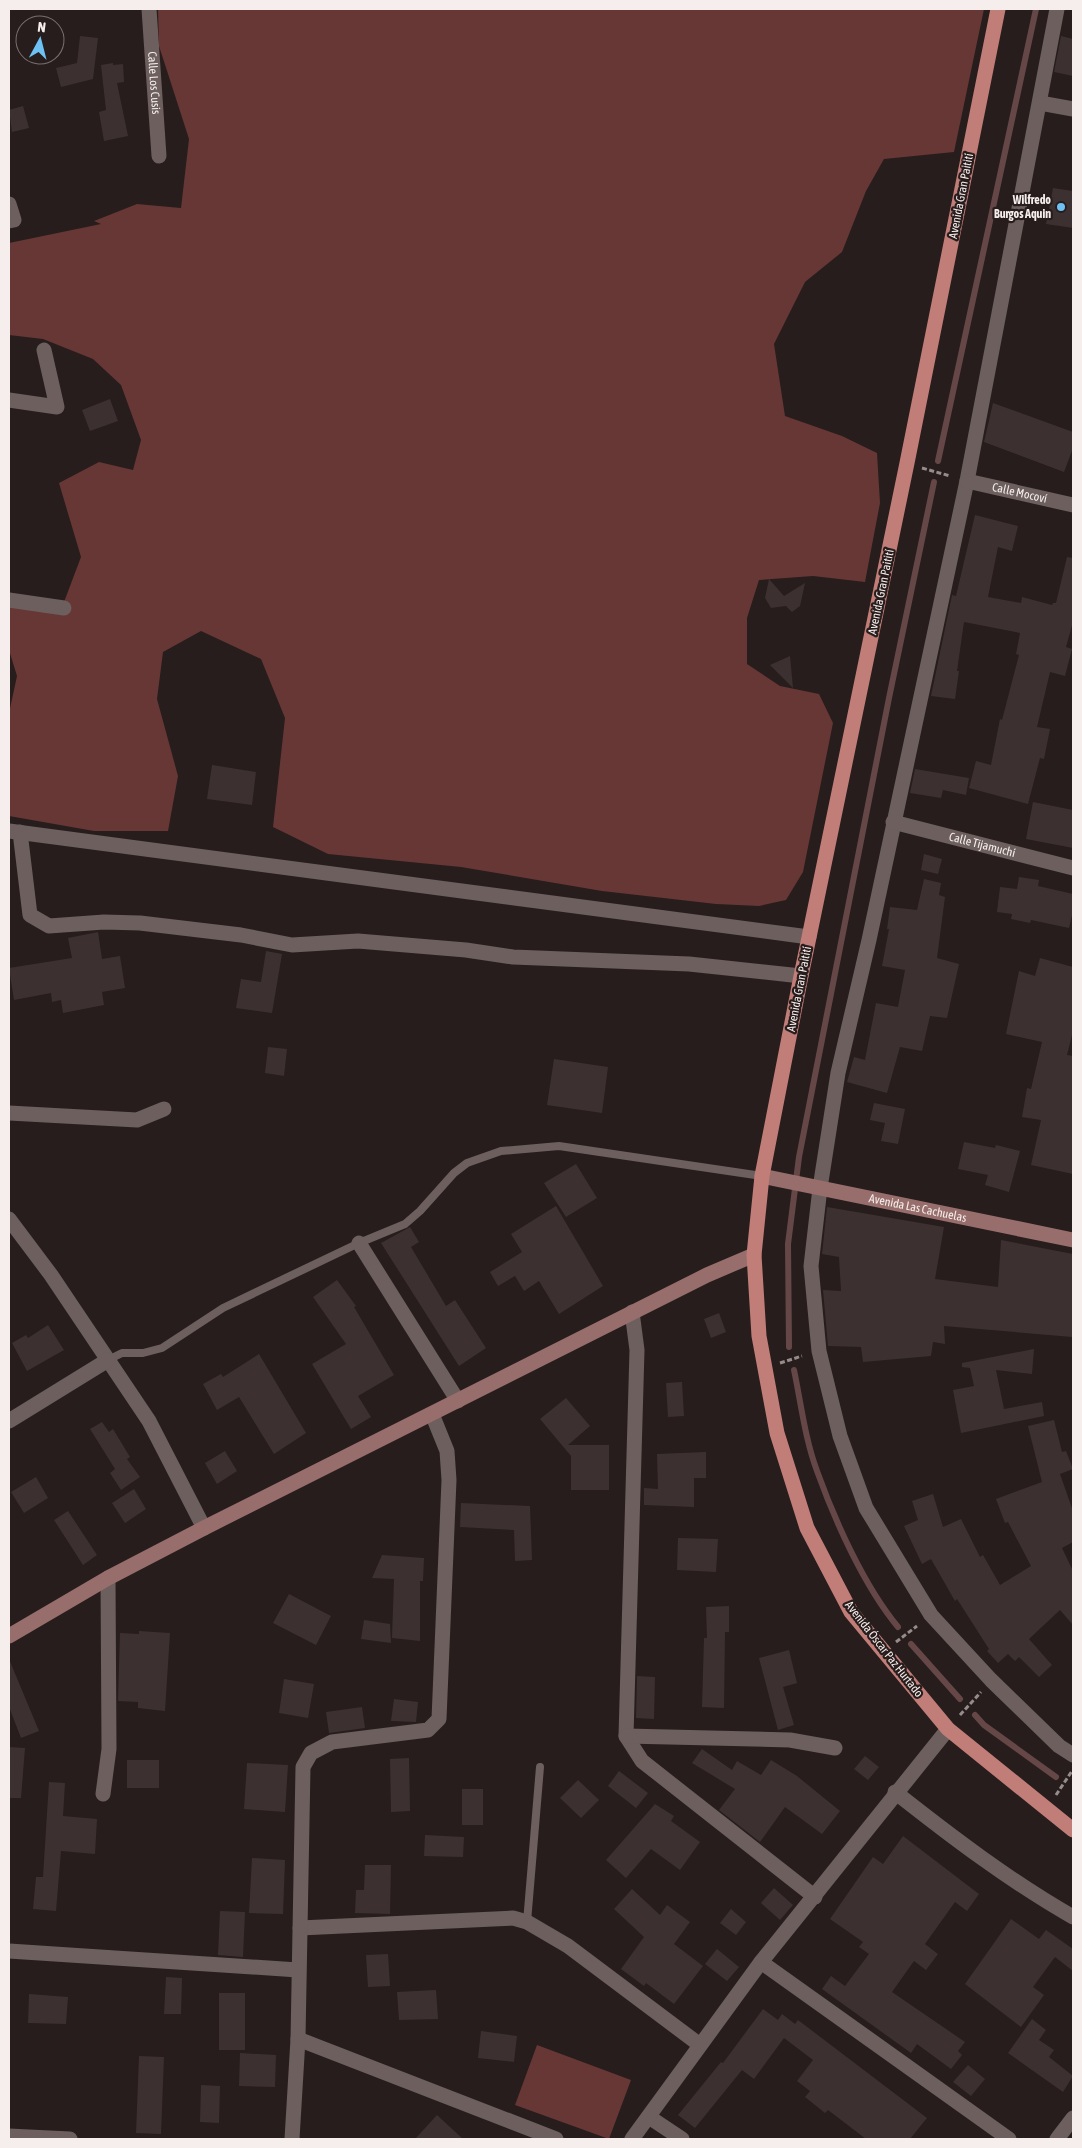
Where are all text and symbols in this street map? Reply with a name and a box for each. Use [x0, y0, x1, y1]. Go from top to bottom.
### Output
north arrow [15, 15, 65, 65]
text: N [37, 19, 47, 36]
street label: Calle Los Cusis [145, 51, 163, 115]
street label: Avenida Gran Paitití [946, 152, 976, 240]
place label: Wilfredo Burgos Aquin [994, 193, 1051, 221]
marker: Wilfredo Burgos Aquin [1055, 201, 1067, 213]
street label: Calle Mocoví [991, 480, 1049, 506]
street label: Avenida Gran Paitití [865, 548, 897, 636]
street label: Calle Tijamuchí [947, 830, 1017, 860]
street label: Avenida Gran Paitití [784, 945, 814, 1033]
street label: Avenida Las Cachuelas [868, 1191, 968, 1225]
street label: Avenida Óscar Paz Hurtado [842, 1598, 926, 1700]

